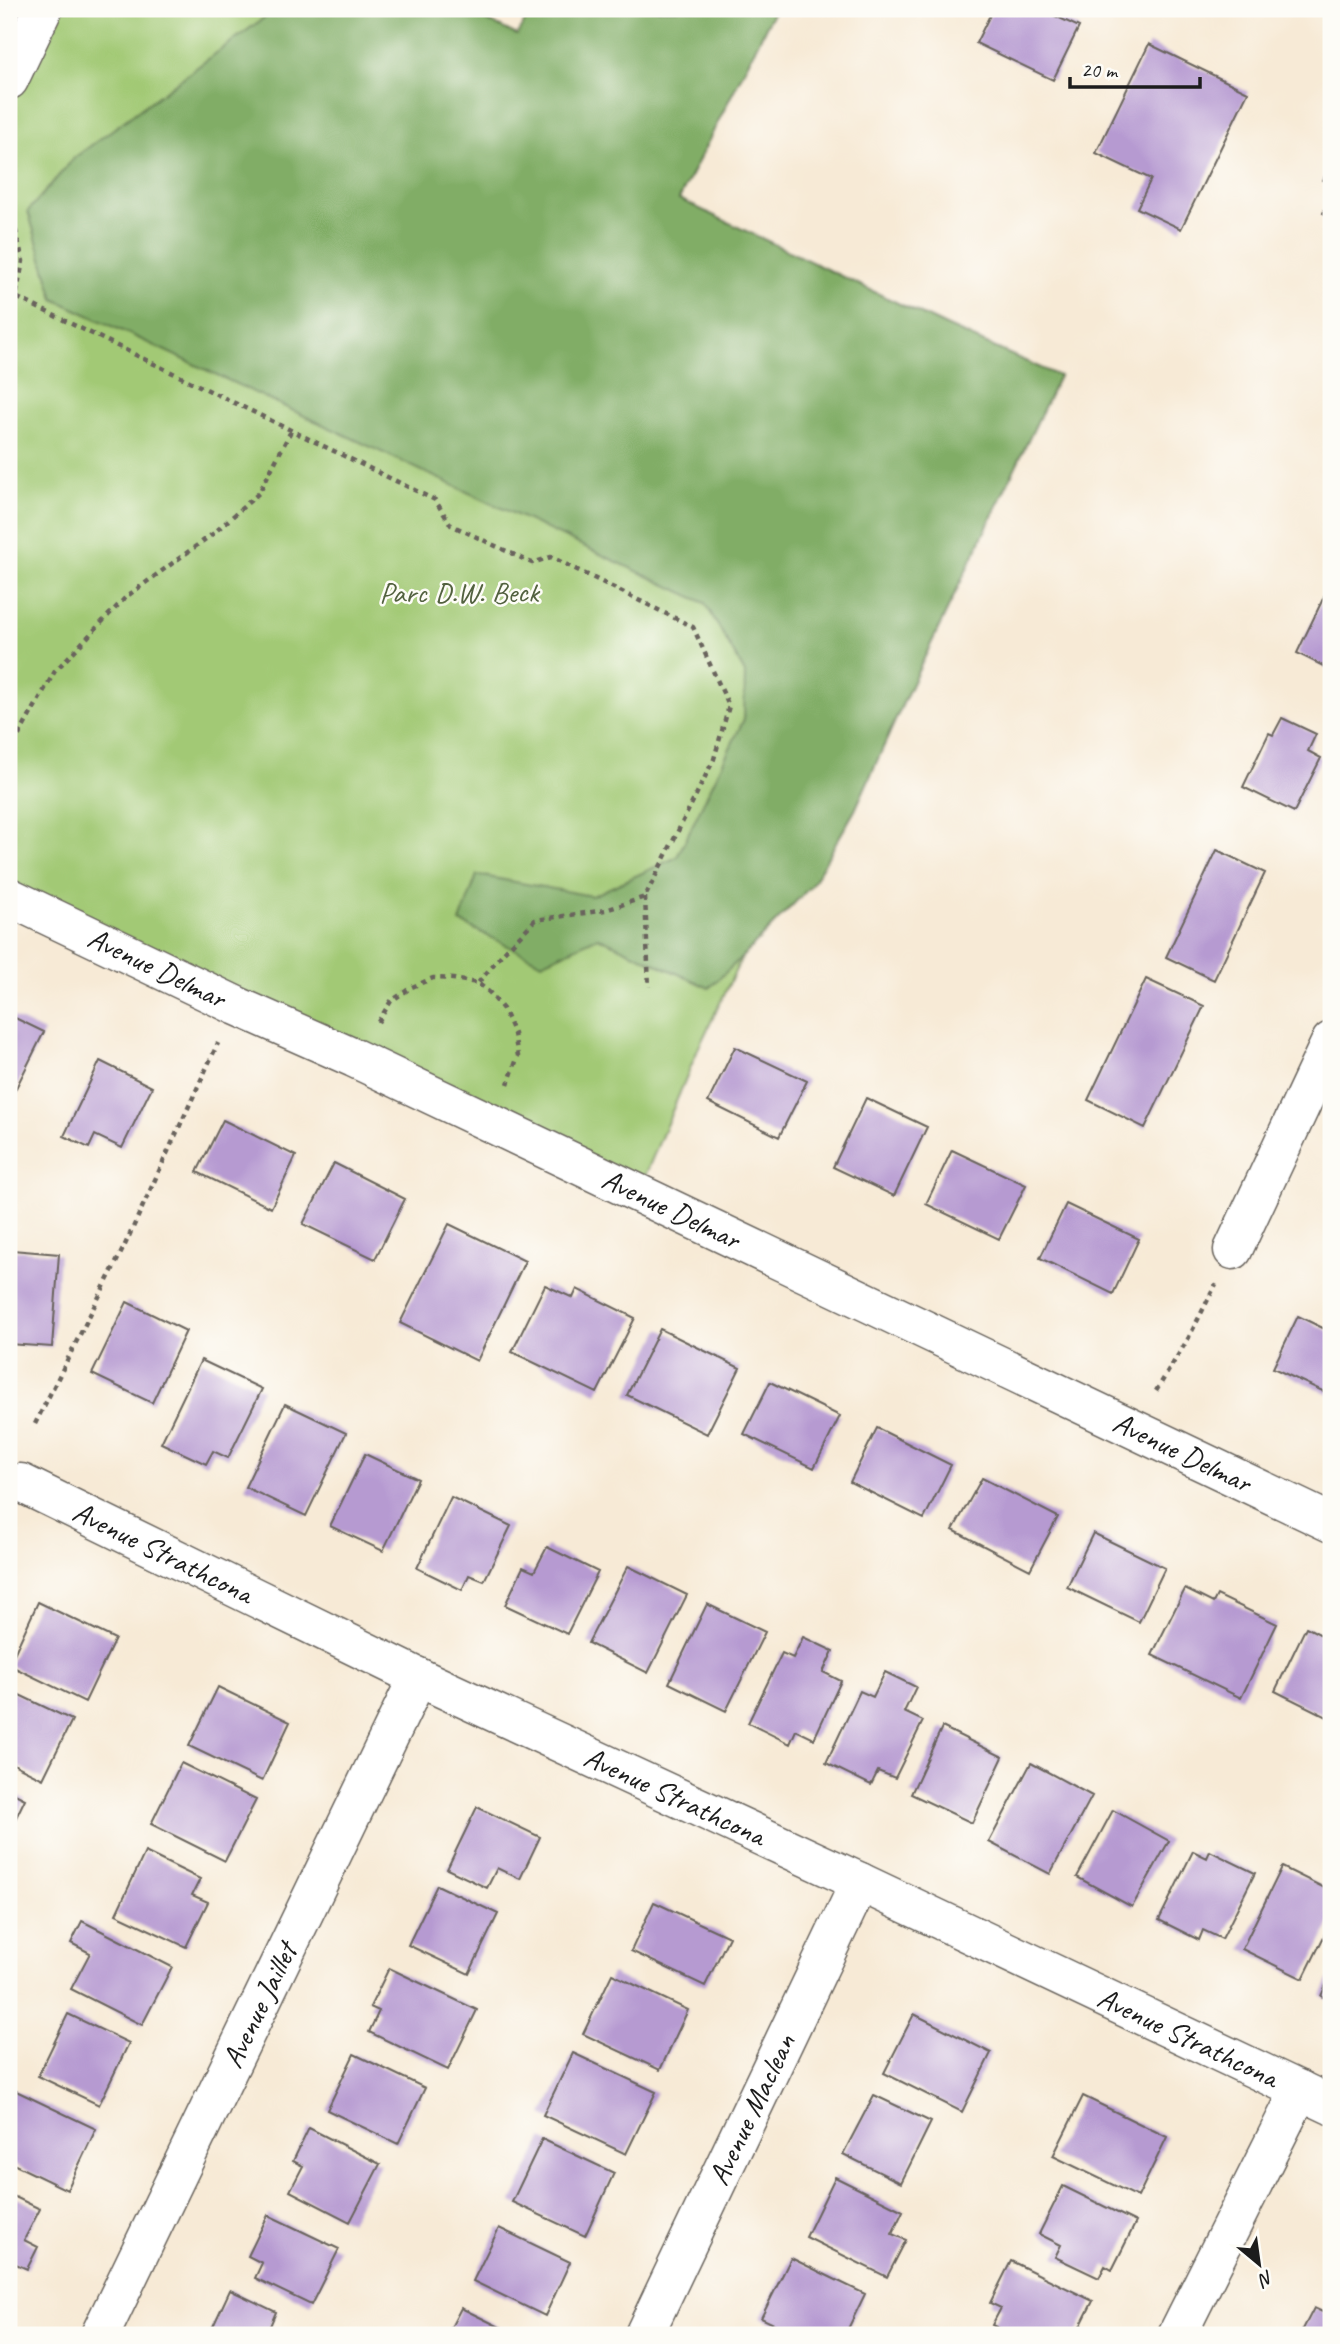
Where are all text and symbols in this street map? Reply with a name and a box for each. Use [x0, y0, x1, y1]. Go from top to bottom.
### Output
scale bar [1070, 46, 1200, 90]
text: 20 m [1081, 57, 1119, 83]
park label: Parc D.W. Beck [379, 573, 541, 611]
street label: Avenue Delmar [82, 919, 234, 1018]
street label: Avenue Delmar [596, 1160, 748, 1259]
street label: Avenue Delmar [1107, 1403, 1259, 1502]
street label: Avenue Strathcona [67, 1492, 261, 1613]
street label: Avenue Strathcona [578, 1738, 774, 1856]
street label: Avenue Jaillet [213, 1933, 307, 2074]
street label: Avenue Strathcona [1092, 1978, 1287, 2097]
street label: Avenue Maclean [699, 2027, 804, 2191]
north arrow [1224, 2228, 1294, 2298]
text: N [1253, 2265, 1278, 2293]

